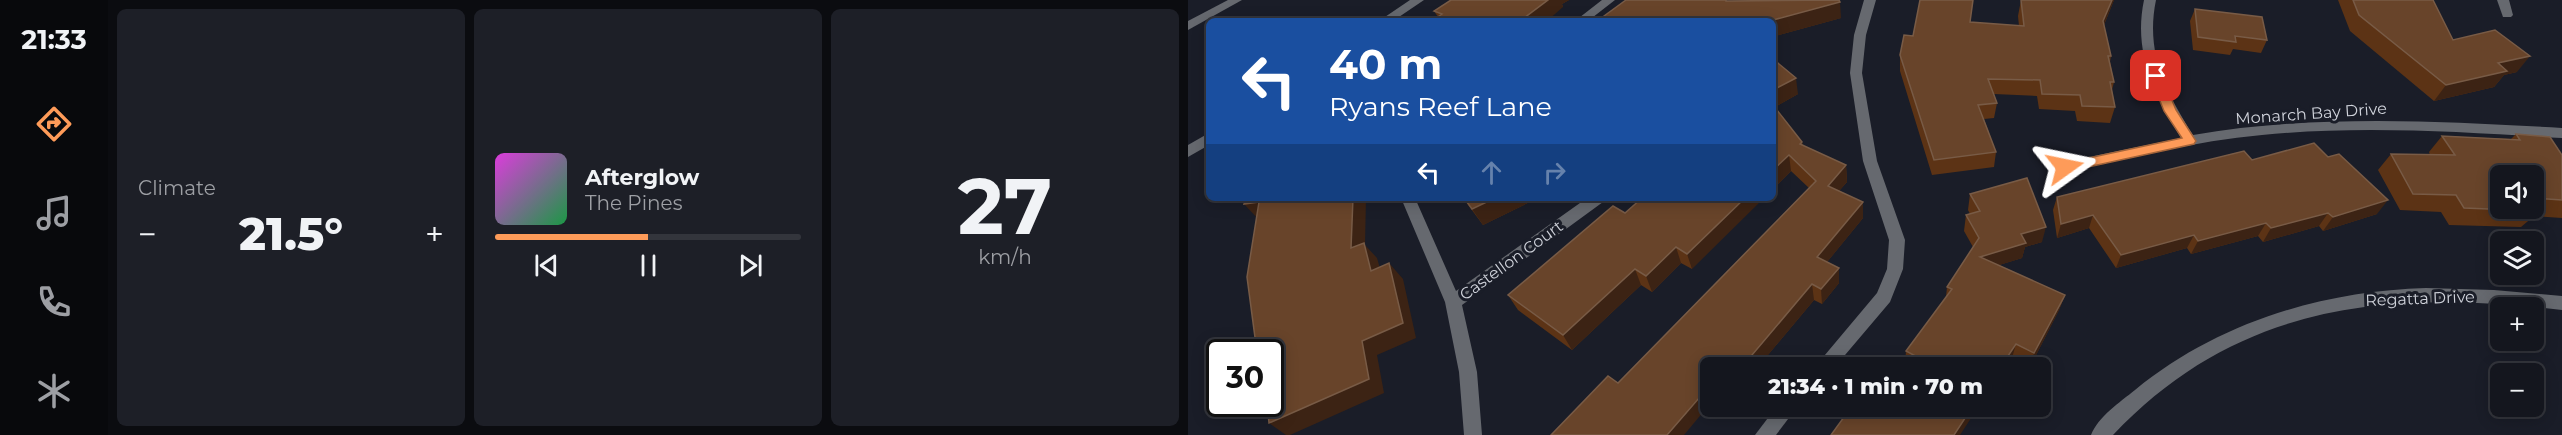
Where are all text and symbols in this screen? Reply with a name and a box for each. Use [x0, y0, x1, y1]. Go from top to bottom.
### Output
text: 21:33 [21, 23, 87, 56]
text: 40 m [1329, 38, 1442, 90]
icon: left [1230, 42, 1308, 120]
pin [2130, 50, 2181, 101]
icon: arrive [2139, 59, 2172, 92]
text: Ryans Reef Lane [1329, 90, 1552, 123]
street label: Monarch Bay Drive [2235, 99, 2387, 128]
icon: directions [33, 103, 75, 145]
position arrow [2033, 135, 2097, 199]
icon: left [1412, 156, 1445, 189]
icon: ahead [1475, 156, 1508, 189]
icon: right [1538, 156, 1571, 189]
text: 27 [958, 158, 1052, 254]
text: Afterglow [585, 164, 699, 191]
map controls [2490, 165, 2544, 417]
button: sound [2490, 165, 2544, 219]
text: Climate [138, 176, 216, 200]
text: The Pines [585, 191, 682, 215]
icon: music [33, 192, 75, 234]
text: 21.5° [239, 206, 343, 261]
text: − [138, 214, 157, 254]
text: + [425, 214, 444, 254]
street label: Castellon Court [1456, 216, 1567, 304]
button: layers [2490, 231, 2544, 285]
text: km/h [978, 245, 1032, 269]
icon: previous [530, 249, 563, 282]
icon: pause [632, 249, 665, 282]
icon: next [734, 249, 767, 282]
icon: phone [33, 281, 75, 323]
street label: Regatta Drive [2365, 287, 2475, 310]
button: + [2490, 297, 2544, 351]
speed limit sign: 30 [1206, 339, 1284, 417]
button: − [2490, 363, 2544, 417]
icon: climate [33, 370, 75, 412]
text: 21:34 · 1 min · 70 m [1768, 373, 1983, 400]

